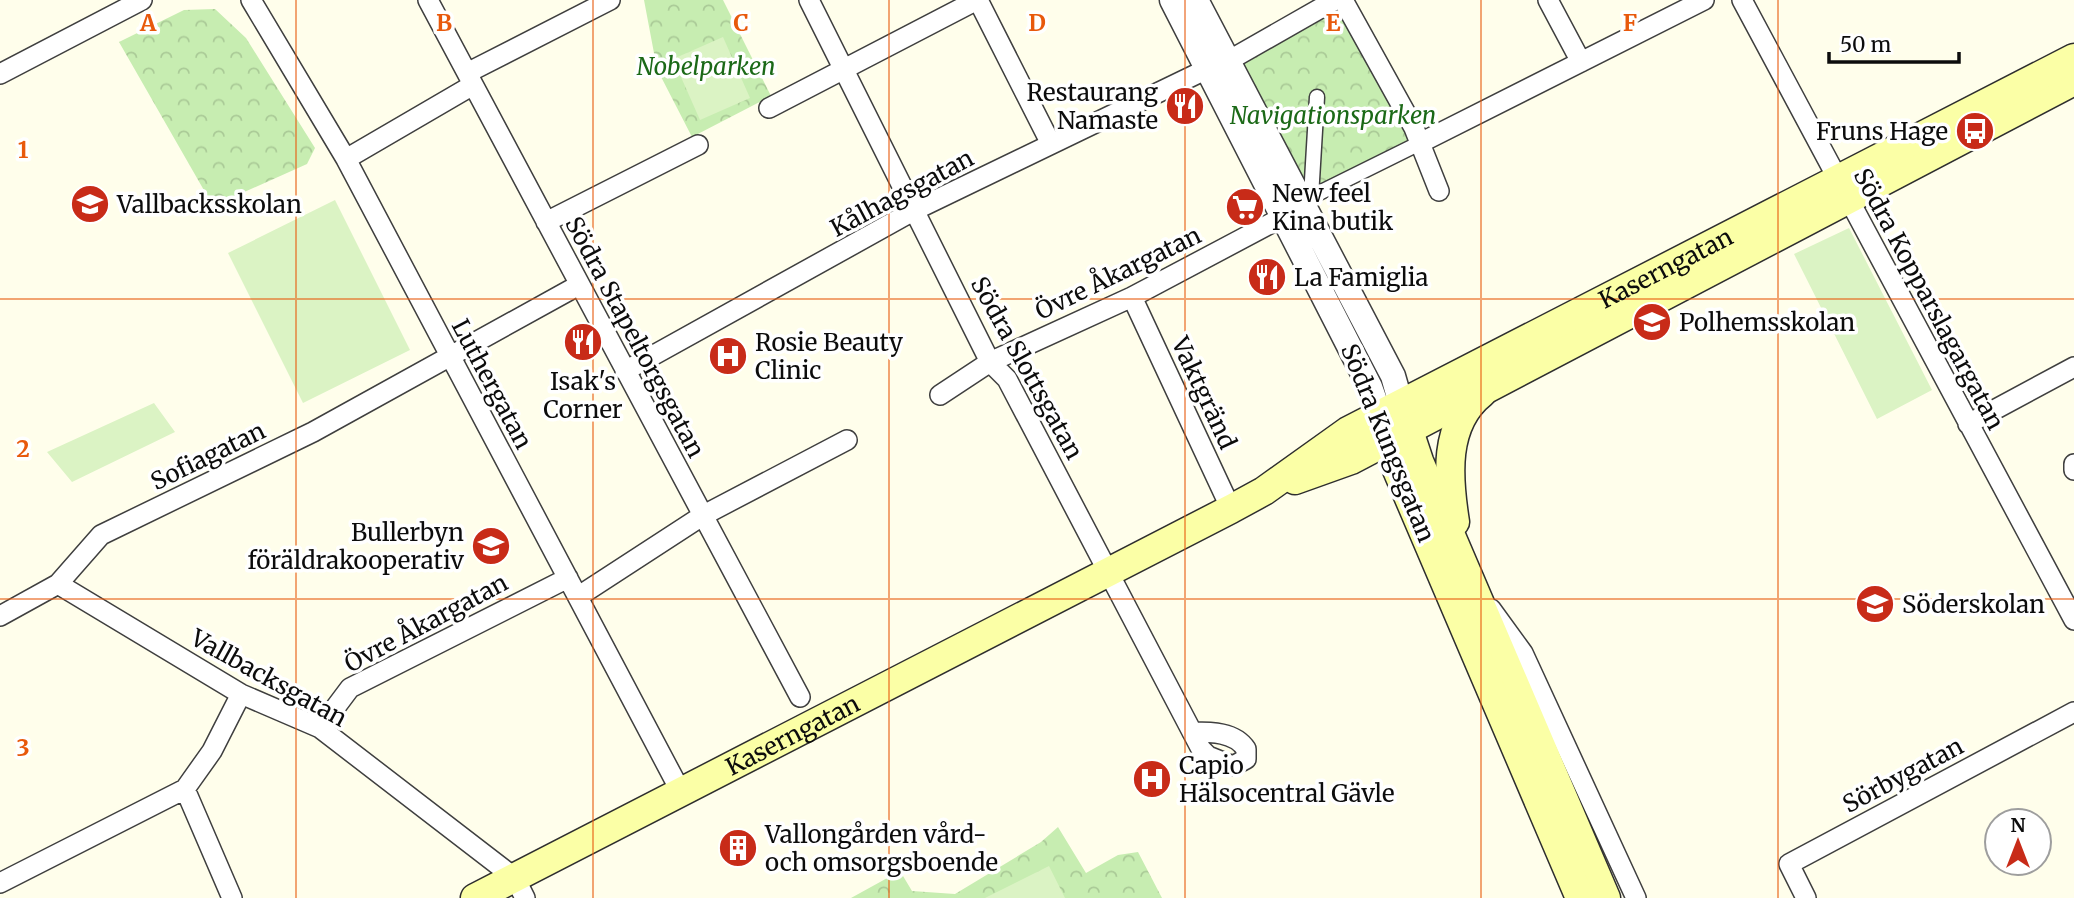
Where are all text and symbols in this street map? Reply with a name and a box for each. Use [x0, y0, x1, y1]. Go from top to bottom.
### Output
text: A [139, 8, 157, 37]
text: B [436, 8, 452, 37]
text: C [733, 8, 749, 37]
text: D [1028, 8, 1046, 37]
text: E [1325, 8, 1341, 37]
text: F [1623, 8, 1637, 37]
scale bar [1829, 21, 1958, 65]
text: 50 m [1840, 31, 1891, 58]
park label: Nobelparken [636, 51, 776, 82]
place label: Restaurang Namaste [1026, 77, 1158, 136]
restaurant icon: Restaurang Namaste [1164, 85, 1206, 127]
park label: Navigationsparken [1230, 100, 1436, 131]
bus stop icon: Fruns Hage [1954, 110, 1996, 152]
place label: Fruns Hage [1816, 116, 1948, 147]
text: 1 [18, 135, 29, 164]
street label: Kålhagsgatan [825, 142, 979, 244]
street label: Södra Kopparslagargatan [1847, 163, 2011, 435]
place label: New feel Kina butik [1272, 178, 1394, 237]
school or university icon: Vallbacksskolan [69, 183, 111, 225]
supermarket icon: New feel Kina butik [1224, 186, 1266, 228]
place label: Vallbacksskolan [116, 189, 302, 220]
street label: Södra Stapeltorgsgatan [558, 211, 712, 463]
street label: Övre Åkargatan [1029, 218, 1206, 327]
street label: Kaserngatan [1593, 221, 1738, 315]
restaurant icon: La Famiglia [1246, 256, 1288, 298]
place label: La Famiglia [1294, 262, 1429, 293]
street label: Södra Slottsgatan [964, 271, 1090, 465]
school or university icon: Polhemsskolan [1631, 301, 1673, 343]
place label: Polhemsskolan [1679, 307, 1855, 338]
street label: Luthergatan [445, 314, 539, 454]
restaurant icon: Isak's Corner [562, 321, 604, 363]
place label: Rosie Beauty Clinic [755, 327, 903, 386]
street label: Vaktgränd [1164, 331, 1243, 454]
hospital icon: Rosie Beauty Clinic [707, 335, 749, 377]
street label: Södra Kungsgatan [1334, 339, 1442, 547]
place label: Isak's Corner [543, 366, 623, 425]
street label: Sofiagatan [146, 415, 271, 497]
text: 2 [16, 434, 30, 463]
place label: Bullerbyn föräldrakooperativ [247, 517, 464, 576]
school or university icon: Bullerbyn föräldrakooperativ [470, 525, 512, 567]
street label: Övre Åkargatan [338, 565, 513, 679]
school or university icon: Söderskolan [1854, 583, 1896, 625]
place label: Söderskolan [1902, 589, 2045, 620]
street label: Vallbacksgatan [185, 622, 353, 734]
street label: Kaserngatan [720, 687, 865, 782]
street label: Sörbygatan [1837, 730, 1969, 820]
text: 3 [16, 733, 30, 762]
place label: Capio Hälsocentral Gävle [1179, 750, 1394, 809]
hospital icon: Capio Hälsocentral Gävle [1131, 758, 1173, 800]
north arrow [1983, 807, 2053, 877]
text: N [2010, 813, 2026, 837]
place label: Vallongården vård- och omsorgsboende [764, 819, 998, 878]
building icon: Vallongården vård- och omsorgsboende [717, 827, 759, 869]

